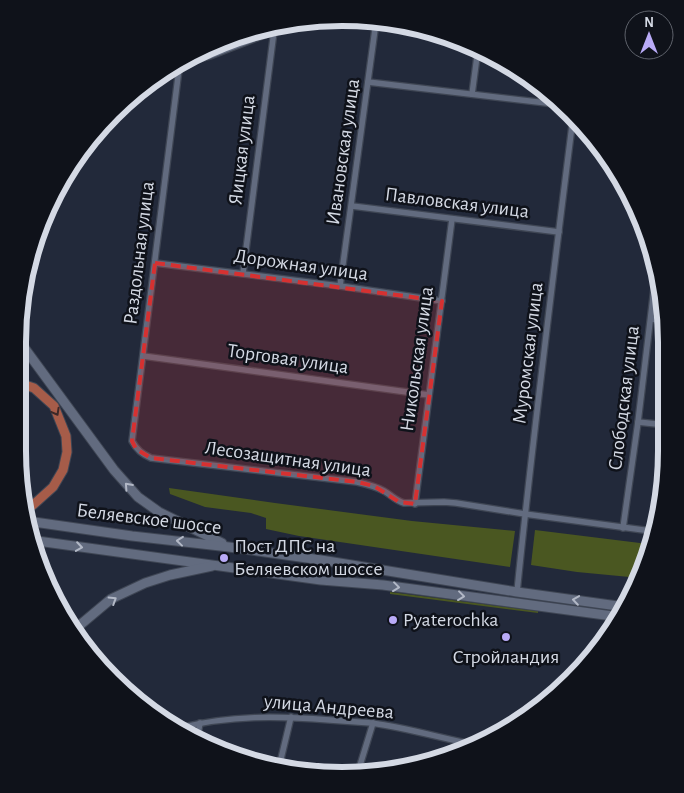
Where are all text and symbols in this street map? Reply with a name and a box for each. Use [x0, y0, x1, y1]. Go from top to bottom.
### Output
north arrow [624, 10, 674, 60]
text: N [644, 16, 654, 30]
street label: Ивановская улица [323, 78, 363, 226]
street label: Яицкая улица [225, 94, 259, 206]
street label: Раздольная улица [120, 180, 158, 326]
street label: Павловская улица [384, 184, 530, 222]
street label: Дорожная улица [233, 246, 369, 284]
street label: Муромская улица [509, 281, 547, 425]
street label: Никольская улица [397, 285, 437, 433]
street label: Слободская улица [605, 324, 643, 472]
street label: Торговая улица [226, 341, 350, 377]
one-way arrow [50, 407, 60, 416]
street label: Лесозащитная улица [204, 437, 372, 481]
one-way arrow [125, 482, 134, 491]
street label: Беляевское шоссе [76, 500, 222, 538]
one-way arrow [176, 536, 184, 547]
place label: Пост ДПС на Беляевском шоссе [234, 536, 383, 579]
one-way arrow [74, 541, 83, 551]
marker: Пост ДПС на Беляевском шоссе [218, 552, 230, 564]
one-way arrow [392, 581, 400, 592]
one-way arrow [458, 590, 466, 601]
one-way arrow [107, 596, 116, 606]
one-way arrow [572, 596, 581, 606]
place label: Pyaterochka [403, 610, 499, 630]
marker: Pyaterochka [387, 614, 399, 626]
marker: Стройландия [500, 631, 512, 643]
place label: Стройландия [453, 647, 559, 667]
street label: улица Андреева [262, 691, 395, 723]

